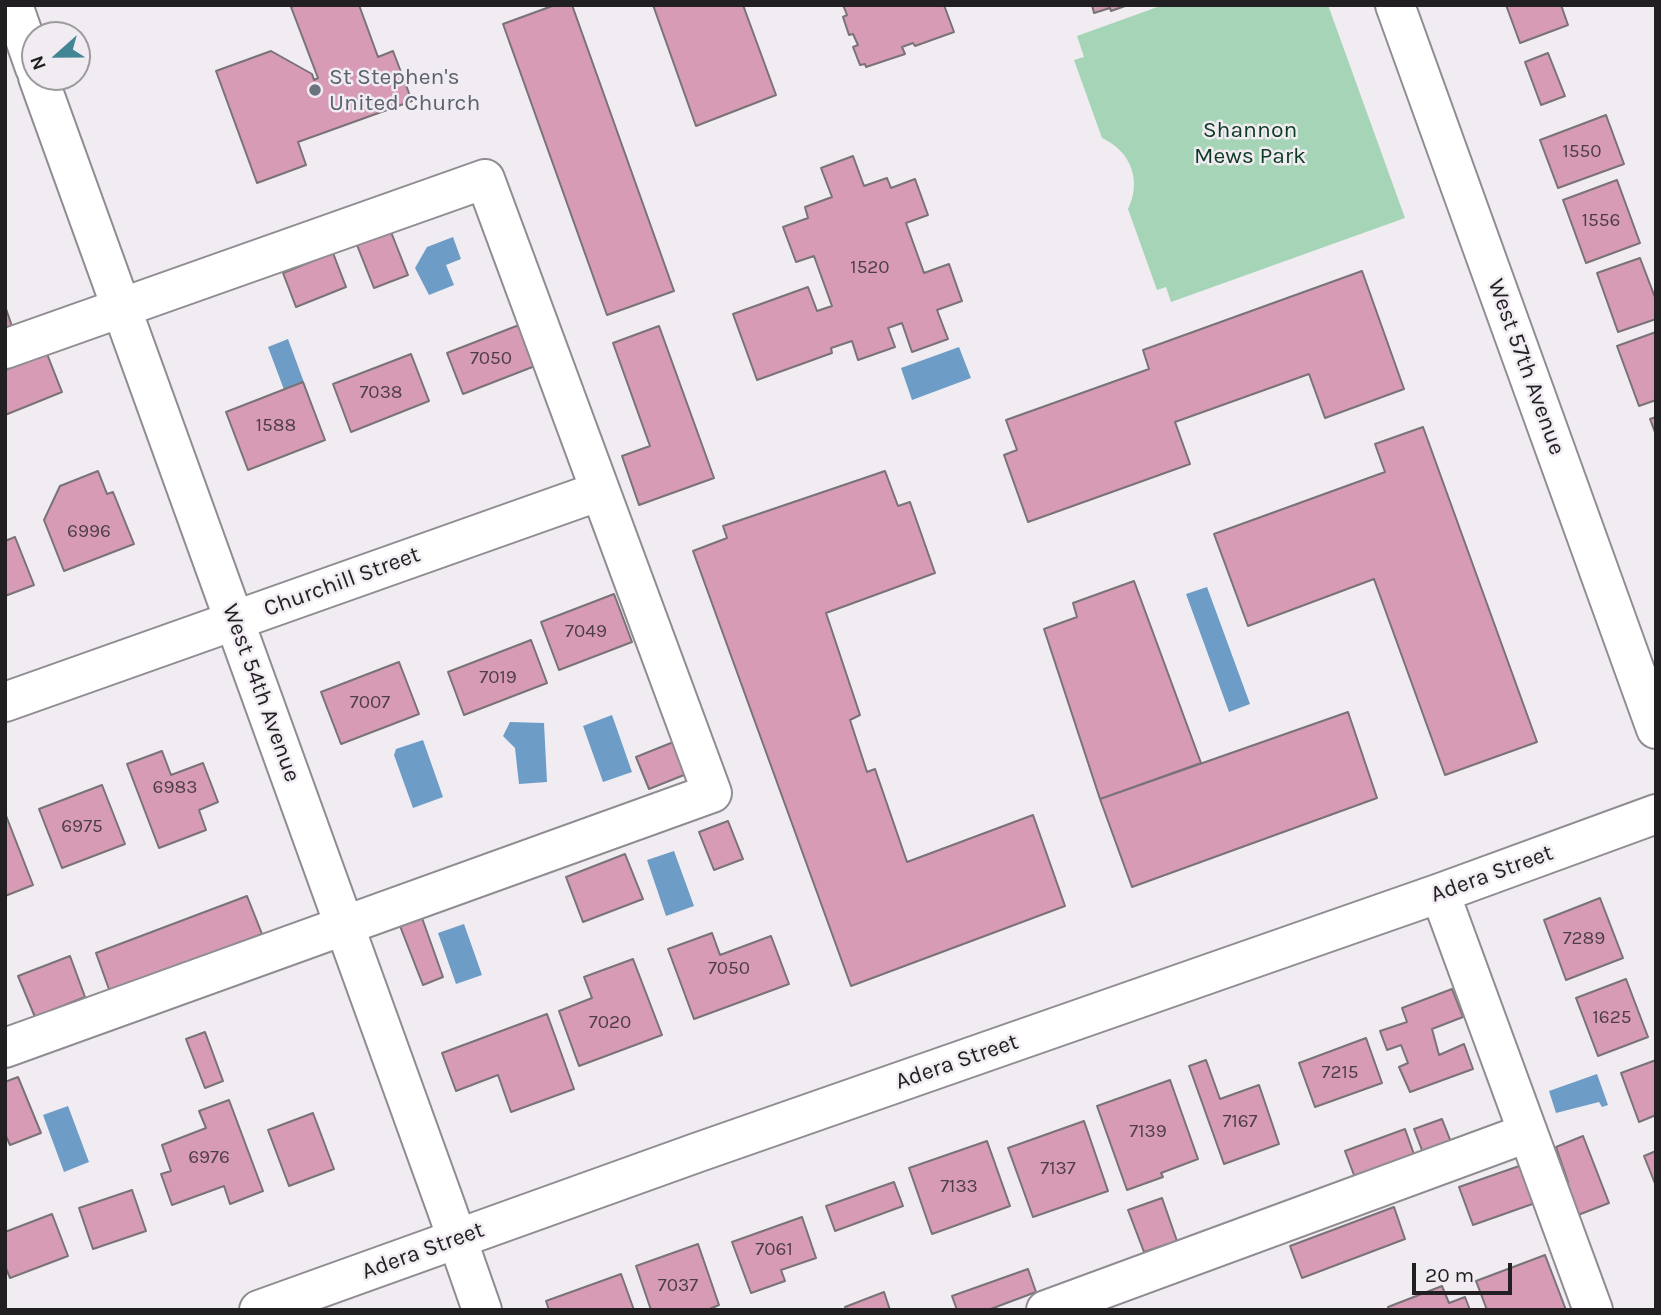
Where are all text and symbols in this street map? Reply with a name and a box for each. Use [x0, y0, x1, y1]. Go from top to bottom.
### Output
north arrow [21, 21, 91, 91]
text: N [26, 53, 51, 73]
place label: St Stephen's United Church [329, 63, 480, 117]
marker: St Stephen's United Church [307, 82, 323, 98]
park label: Shannon Mews Park [1194, 116, 1306, 170]
house number: 1550 [1562, 141, 1602, 163]
house number: 1556 [1582, 210, 1620, 232]
house number: 1520 [850, 257, 890, 279]
street label: West 57th Avenue [1481, 275, 1571, 459]
house number: 7050 [470, 348, 512, 370]
house number: 7038 [359, 382, 403, 404]
house number: 1588 [256, 415, 296, 437]
house number: 6996 [67, 521, 111, 543]
street label: Churchill Street [260, 541, 424, 623]
street label: West 54th Avenue [216, 600, 306, 786]
house number: 7049 [565, 621, 607, 643]
house number: 7019 [479, 667, 517, 689]
house number: 7007 [350, 692, 390, 714]
house number: 6983 [153, 777, 197, 799]
house number: 6975 [61, 816, 103, 838]
street label: Adera Street [1427, 839, 1557, 909]
house number: 7289 [1563, 928, 1605, 950]
house number: 7050 [708, 958, 750, 980]
house number: 1625 [1593, 1007, 1631, 1029]
house number: 7020 [589, 1012, 631, 1034]
street label: Adera Street [892, 1028, 1022, 1096]
house number: 7215 [1322, 1062, 1358, 1084]
house number: 7167 [1223, 1111, 1257, 1133]
house number: 7139 [1129, 1121, 1167, 1143]
house number: 6976 [188, 1147, 230, 1169]
house number: 7137 [1040, 1158, 1076, 1180]
house number: 7133 [940, 1176, 978, 1198]
street label: Adera Street [358, 1216, 488, 1286]
house number: 7061 [755, 1239, 793, 1261]
scale bar [1416, 1248, 1516, 1292]
text: 20 m [1425, 1263, 1474, 1287]
house number: 7037 [658, 1275, 698, 1297]

